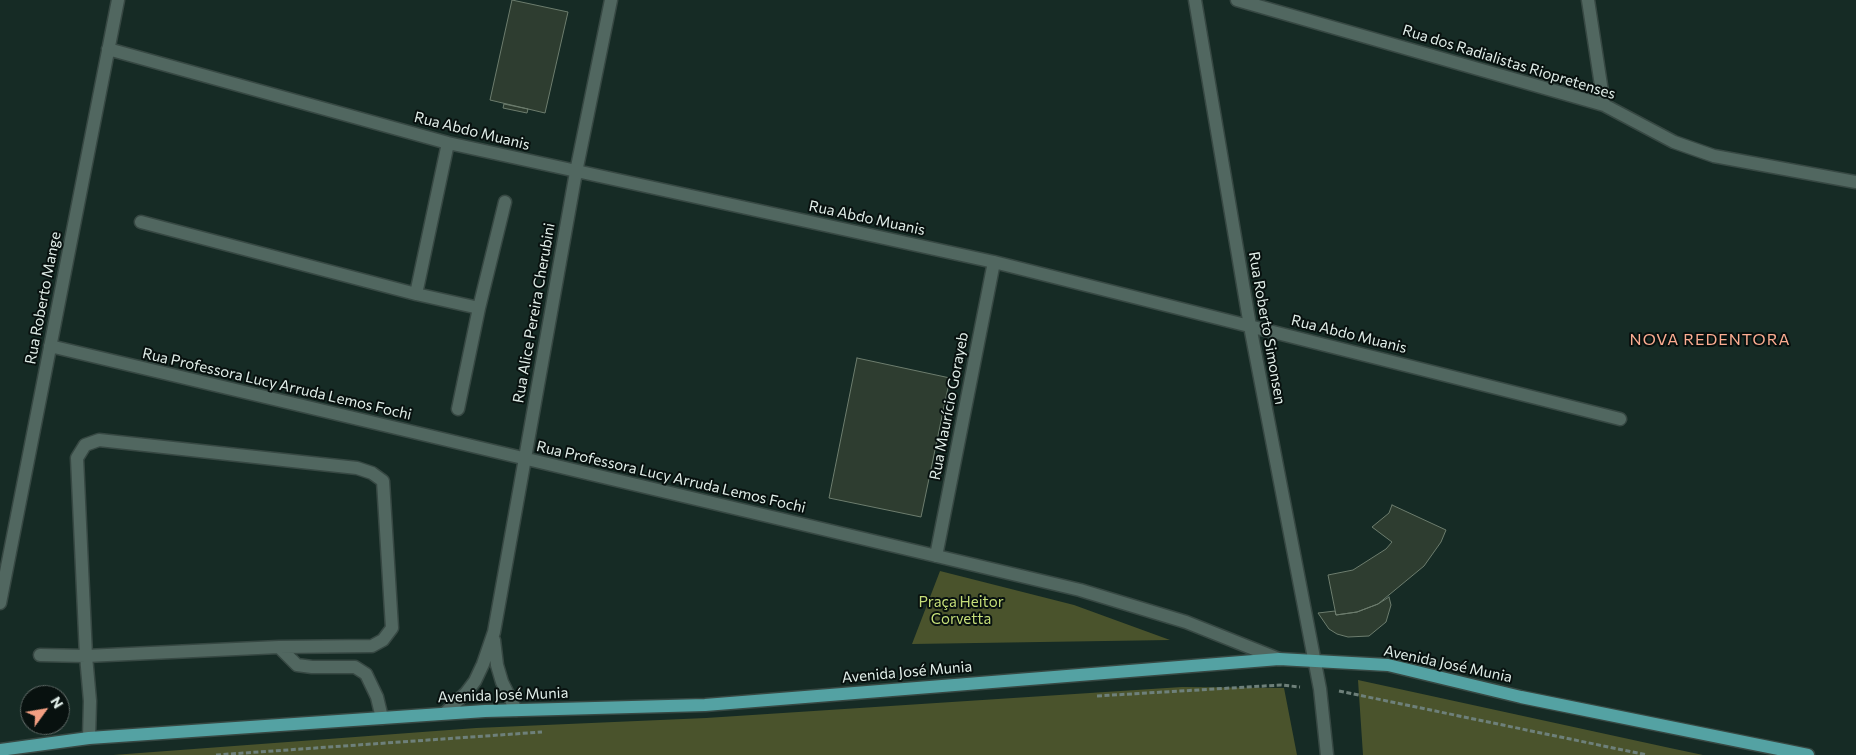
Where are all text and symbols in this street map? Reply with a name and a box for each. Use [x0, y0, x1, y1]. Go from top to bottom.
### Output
street label: Rua dos Radialistas Riopretenses [1400, 21, 1618, 103]
street label: Rua Abdo Muanis [412, 108, 532, 154]
street label: Rua Abdo Muanis [807, 197, 927, 239]
street label: Rua Alice Pereira Cherubini [509, 221, 559, 405]
street label: Rua Roberto Mange [21, 230, 65, 366]
street label: Rua Roberto Simonsen [1245, 250, 1289, 406]
street label: Rua Abdo Muanis [1289, 311, 1409, 357]
district label: NOVA REDENTORA [1628, 330, 1792, 350]
street label: Rua Maurício Gorayeb [926, 331, 972, 481]
street label: Rua Professora Lucy Arruda Lemos Fochi [141, 344, 413, 424]
street label: Rua Professora Lucy Arruda Lemos Fochi [535, 437, 807, 517]
park label: Praça Heitor Corvetta [918, 593, 1004, 628]
street label: Avenida José Munia [1382, 642, 1514, 686]
street label: Avenida José Munia [841, 657, 973, 687]
street label: Avenida José Munia [437, 684, 569, 706]
north arrow [20, 685, 70, 735]
text: N [47, 693, 67, 711]

